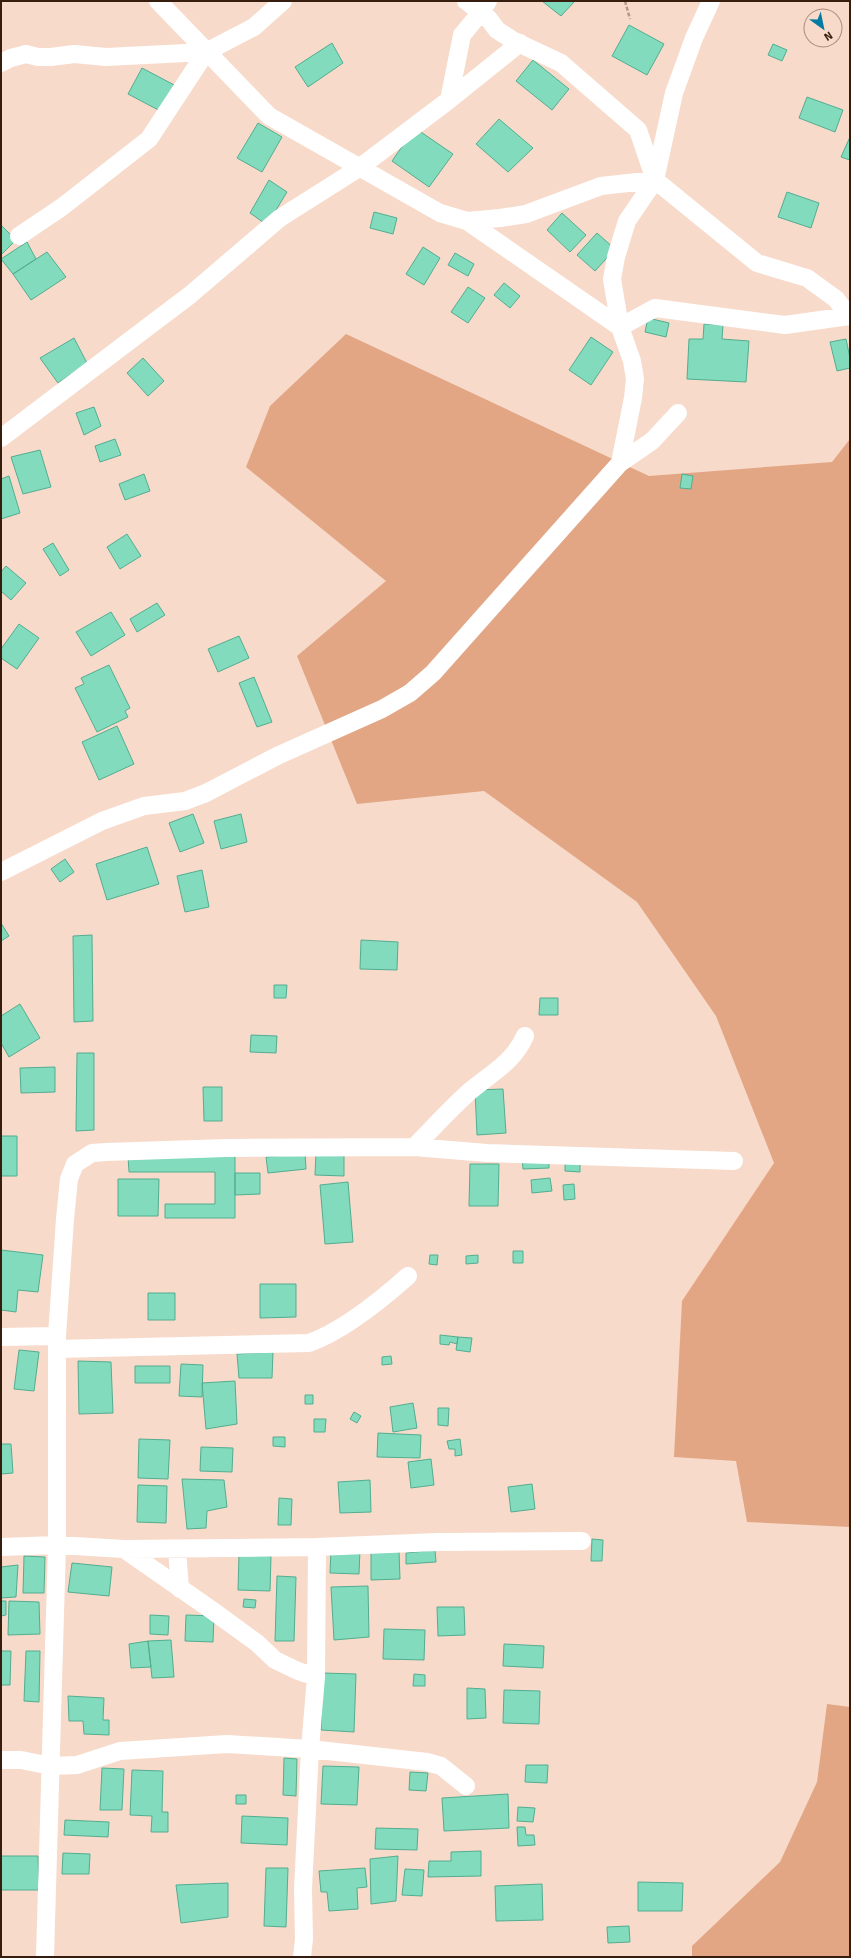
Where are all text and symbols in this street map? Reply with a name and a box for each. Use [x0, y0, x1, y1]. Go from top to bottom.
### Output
north arrow [803, 8, 843, 48]
text: N [821, 28, 835, 44]

